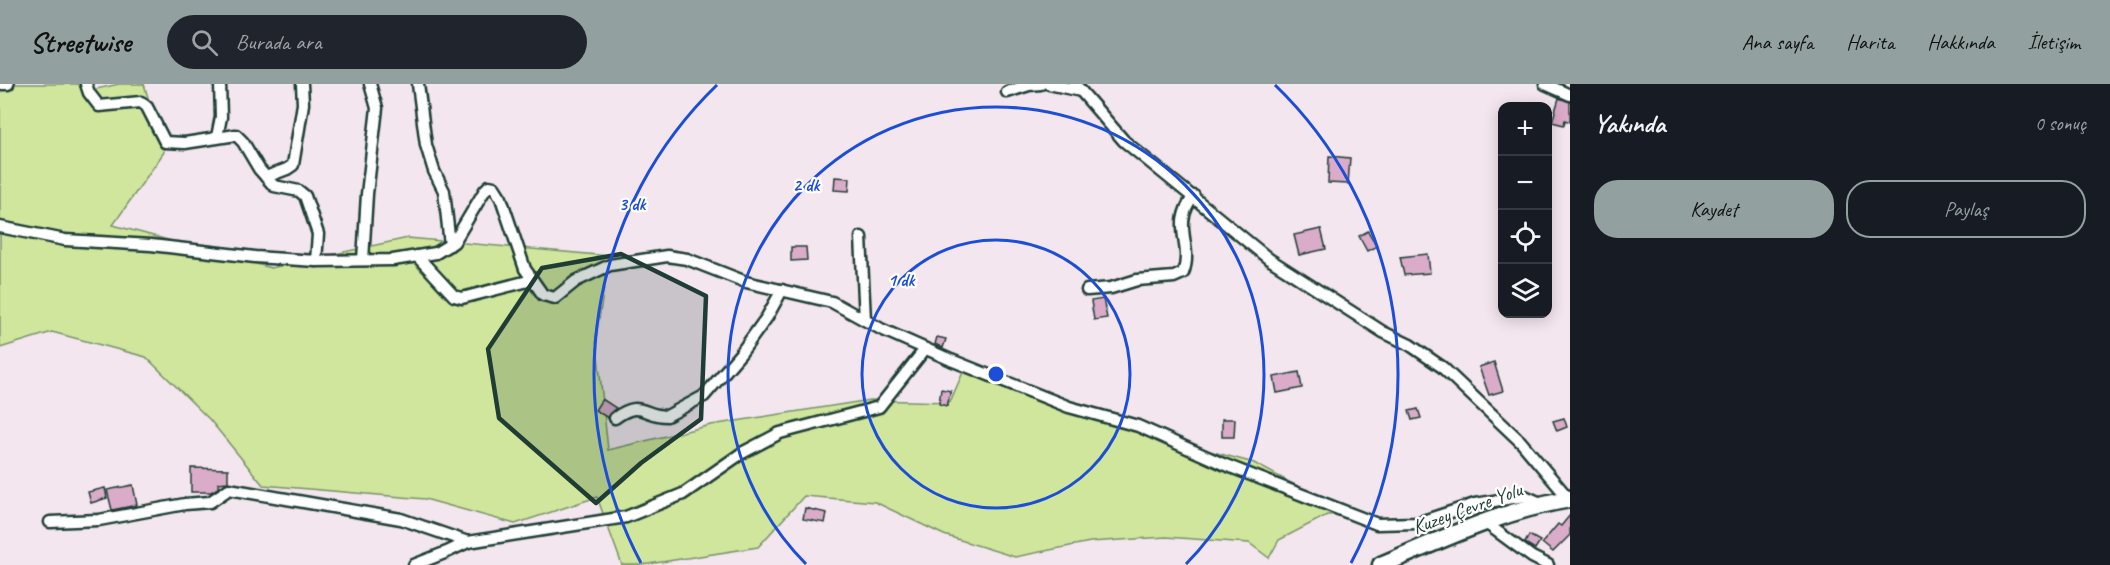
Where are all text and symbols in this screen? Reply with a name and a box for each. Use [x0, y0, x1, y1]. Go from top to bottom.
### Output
search box [167, 15, 587, 69]
text: Streetwise [30, 25, 131, 60]
icon: search [188, 26, 221, 59]
text: Burada ara [236, 28, 322, 56]
text: Ana sayfa [1742, 29, 1813, 55]
text: Harita [1846, 29, 1894, 55]
text: Hakkında [1927, 29, 1995, 55]
text: İletişim [2028, 29, 2080, 55]
map controls [1498, 102, 1552, 318]
button: + [1498, 102, 1552, 156]
text: Yakında [1594, 107, 1665, 140]
text: 0 sonuç [2035, 111, 2086, 136]
button: − [1498, 156, 1552, 210]
text: 2 dk [793, 174, 821, 196]
button: Kaydet [1594, 180, 1834, 238]
button: Paylaş [1846, 180, 2086, 238]
text: 3 dk [619, 193, 647, 215]
button: locate [1498, 210, 1552, 264]
button: layers [1498, 264, 1552, 318]
text: 1 dk [888, 269, 916, 291]
centre of rings [986, 364, 1006, 384]
street label: Kuzey Çevre Yolu [1409, 476, 1526, 540]

